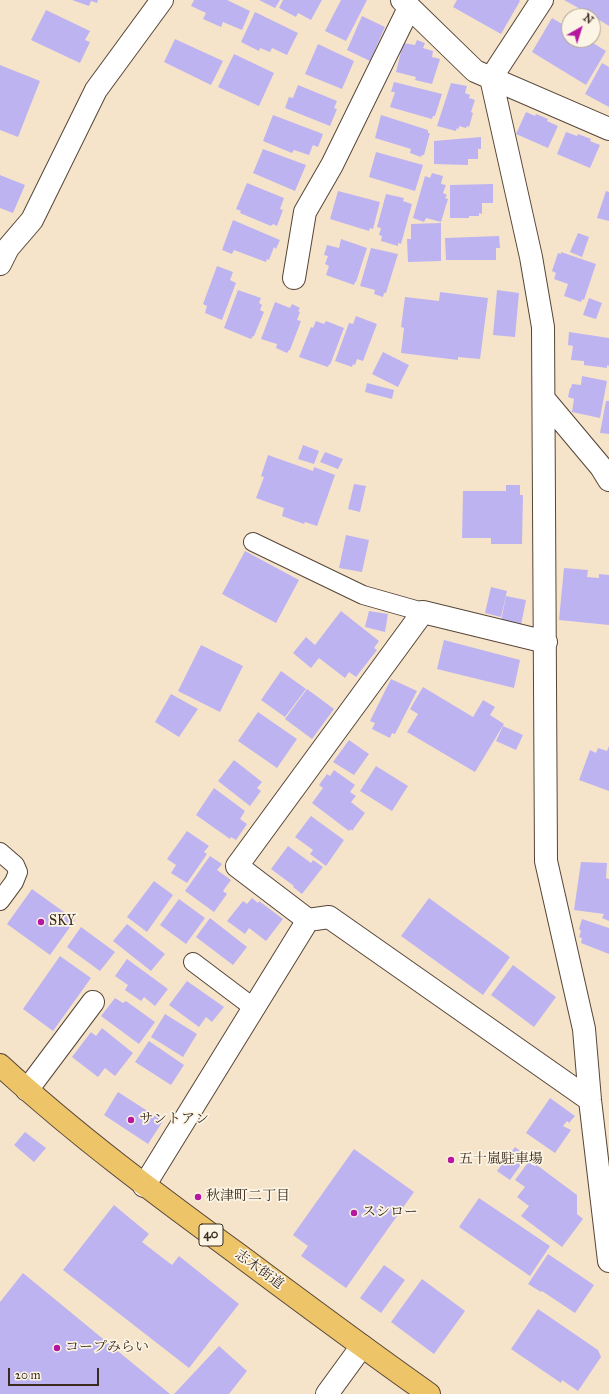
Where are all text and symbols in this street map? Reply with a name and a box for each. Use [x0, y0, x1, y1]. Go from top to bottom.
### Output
north arrow [561, 8, 601, 48]
text: N [581, 11, 596, 27]
place label: SKY [49, 914, 76, 930]
marker: SKY [36, 917, 46, 927]
place label: サントアン [139, 1112, 209, 1128]
marker: サントアン [126, 1115, 136, 1125]
place label: 五十嵐駐車場 [459, 1152, 543, 1168]
marker: 五十嵐駐車場 [446, 1155, 456, 1165]
place label: 秋津町二丁目 [206, 1189, 290, 1205]
marker: 秋津町二丁目 [193, 1192, 203, 1202]
place label: スシロー [362, 1205, 418, 1221]
marker: スシロー [349, 1208, 359, 1218]
road number: 40 [199, 1224, 223, 1246]
street label: 志木街道 [231, 1247, 287, 1293]
place label: コープみらい [65, 1340, 149, 1356]
marker: コープみらい [52, 1343, 62, 1353]
scale bar [10, 1360, 101, 1386]
text: 20 m [15, 1368, 41, 1382]

